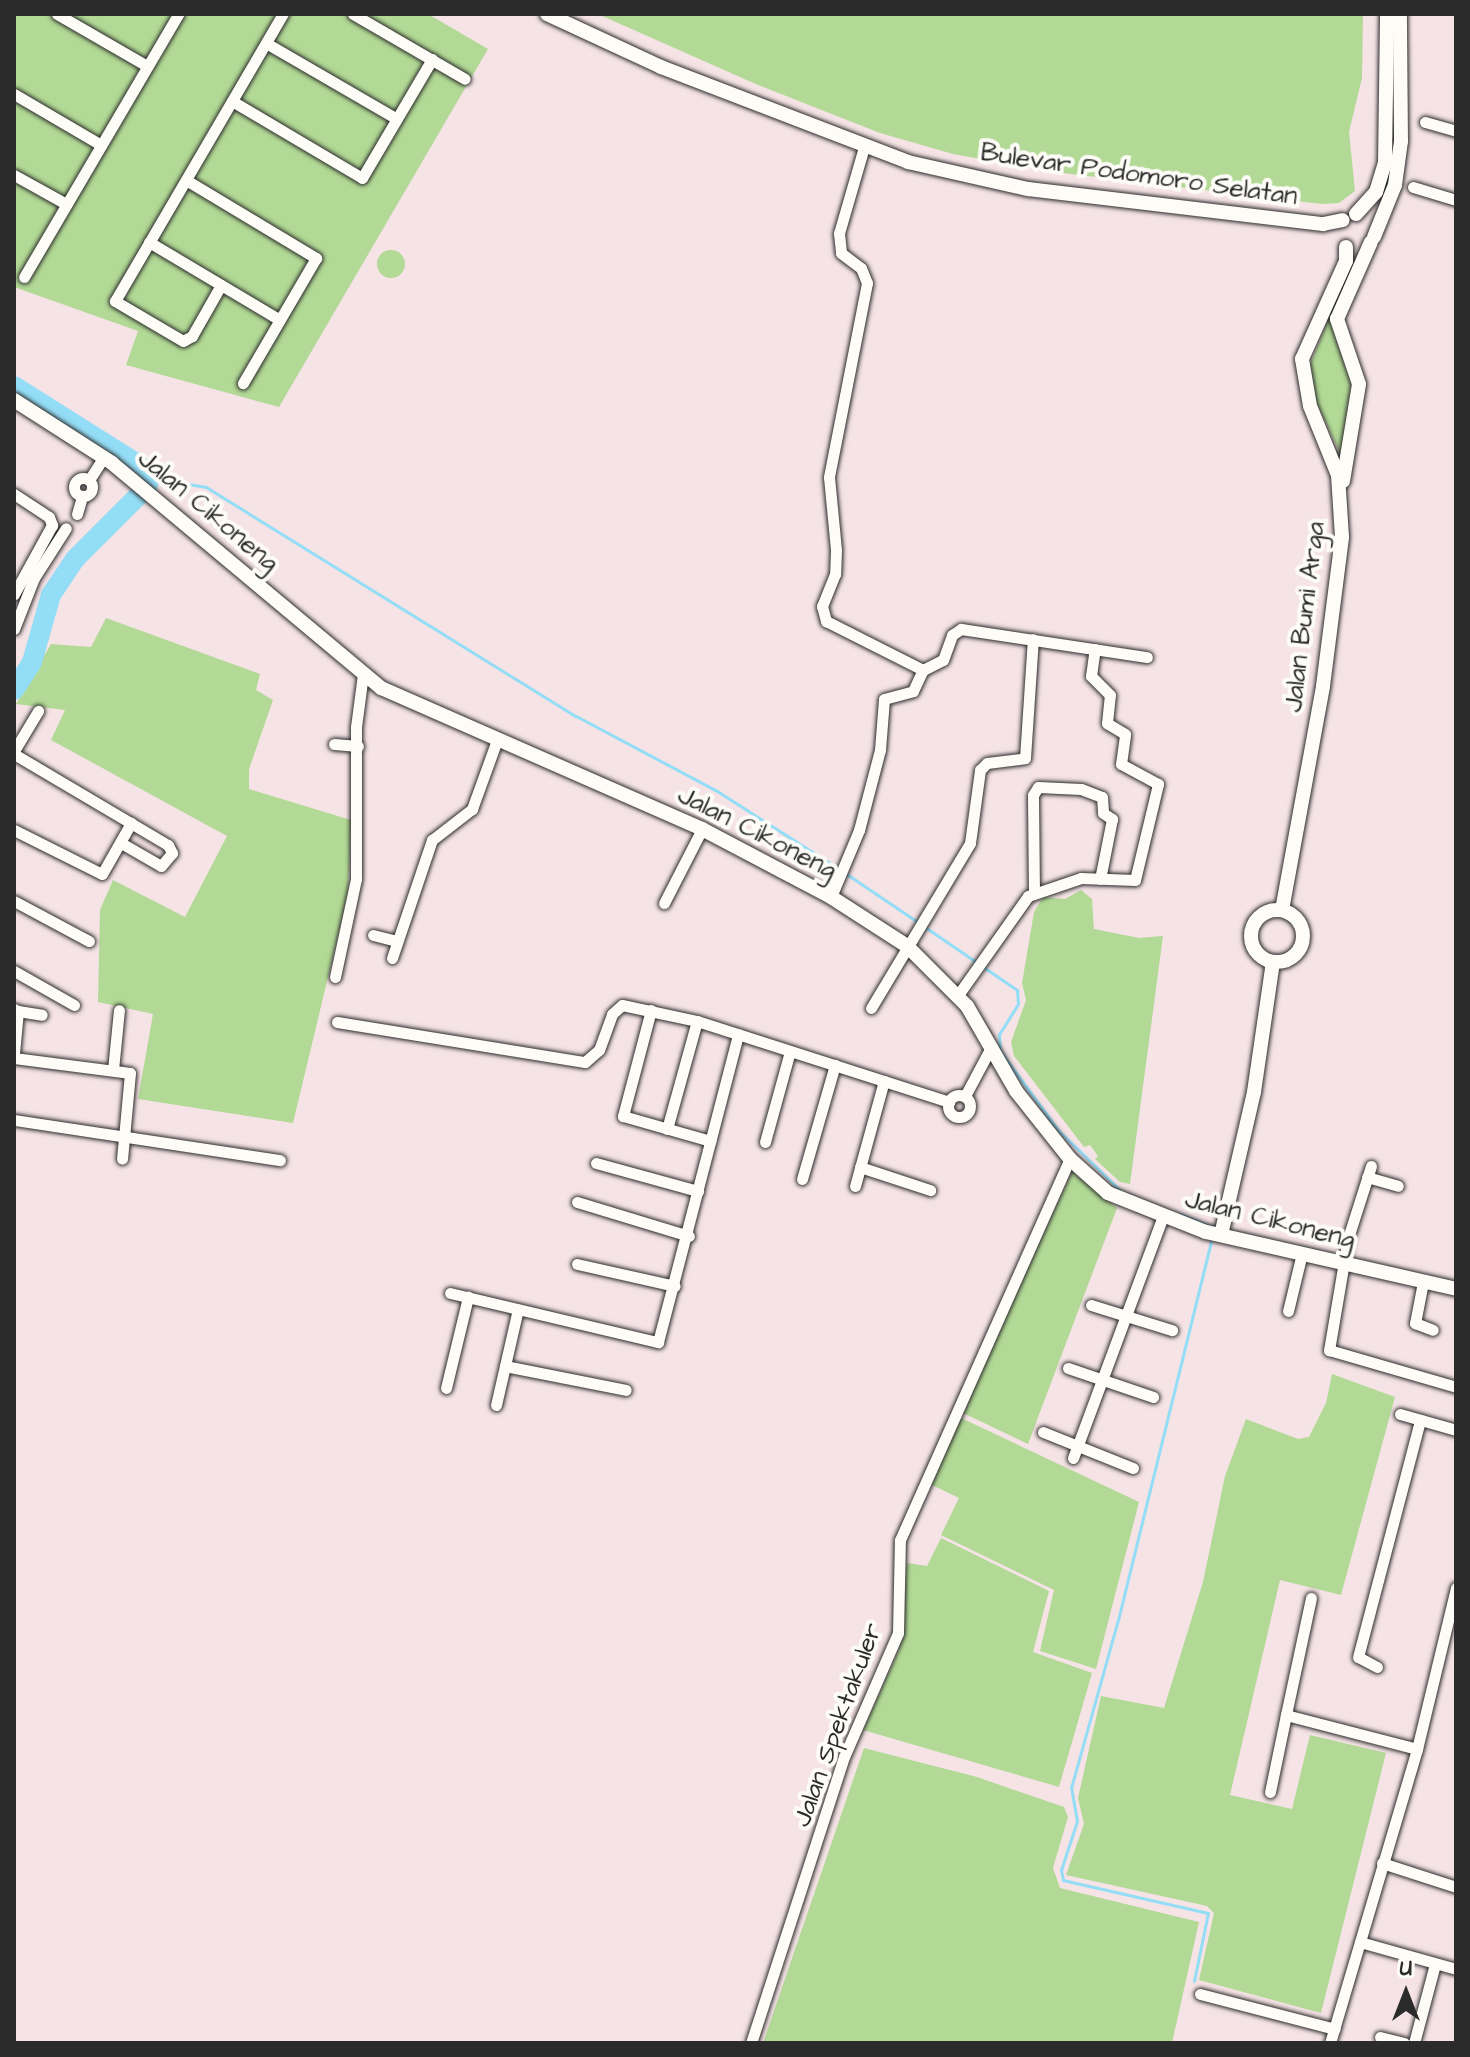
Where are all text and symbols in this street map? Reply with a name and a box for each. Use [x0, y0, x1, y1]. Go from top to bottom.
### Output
street label: Bulevar Podomoro Selatan [979, 137, 1299, 213]
street label: Jalan Cikoneng [131, 443, 285, 579]
street label: Jalan Bumi Arga [1278, 520, 1332, 714]
street label: Jalan Cikoneng [672, 780, 842, 886]
street label: Jalan Cikoneng [1182, 1184, 1358, 1256]
street label: Jalan Spektakuler [787, 1619, 889, 1831]
north arrow [1366, 1953, 1446, 2033]
text: U [1400, 1953, 1412, 1984]

